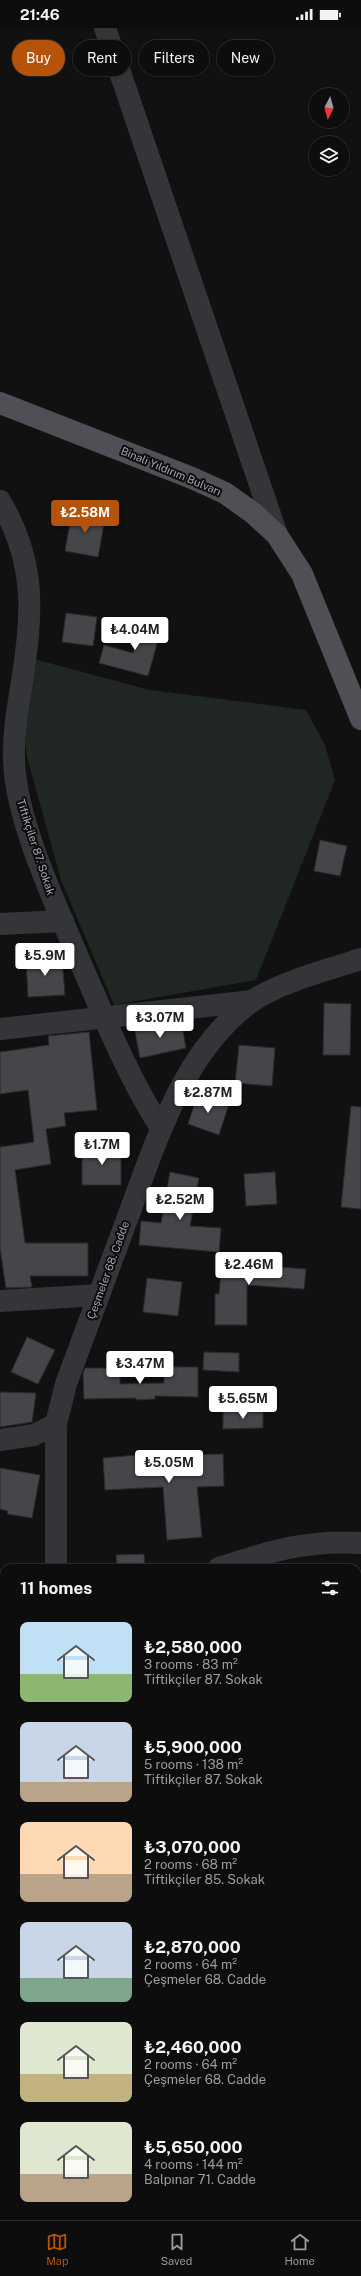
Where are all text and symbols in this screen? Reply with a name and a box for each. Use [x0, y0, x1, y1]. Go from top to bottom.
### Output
text: 21:46 [20, 6, 60, 23]
chip: Buy [12, 40, 65, 76]
chip: Rent [73, 40, 131, 76]
chip: Filters [139, 40, 209, 76]
chip: New [217, 40, 274, 76]
north arrow [309, 88, 349, 128]
map controls [309, 88, 349, 176]
button: layers [309, 136, 349, 176]
street label: Binali Yıldırım Bulvarı [119, 444, 223, 498]
pin: ₺2.58M [52, 500, 118, 534]
text: ₺2.58M [60, 505, 110, 520]
pin: ₺4.04M [102, 617, 168, 651]
text: ₺4.04M [110, 622, 160, 637]
street label: Tiftikçiler 87. Sokak [14, 797, 57, 897]
pin: ₺5.9M [17, 943, 73, 977]
text: ₺5.9M [24, 948, 66, 963]
pin: ₺3.07M [127, 1005, 193, 1039]
text: ₺3.07M [136, 1010, 184, 1025]
pin: ₺2.87M [175, 1080, 241, 1114]
text: ₺2.87M [184, 1085, 232, 1100]
pin: ₺1.7M [74, 1132, 130, 1166]
text: ₺1.7M [84, 1137, 120, 1152]
pin: ₺2.52M [147, 1187, 213, 1221]
text: ₺2.52M [155, 1192, 205, 1207]
street label: Çeşmeler 68. Cadde [85, 1219, 132, 1321]
pin: ₺2.46M [216, 1252, 282, 1286]
text: ₺2.46M [224, 1257, 274, 1272]
pin: ₺3.47M [107, 1351, 173, 1385]
text: ₺3.47M [115, 1356, 165, 1371]
pin: ₺5.65M [210, 1386, 276, 1420]
text: ₺5.65M [218, 1391, 268, 1406]
pin: ₺5.05M [136, 1450, 202, 1484]
text: ₺5.05M [144, 1455, 194, 1470]
icon: filters [319, 1577, 341, 1599]
text: 11 homes [20, 1578, 92, 1598]
text: ₺2,580,000 [144, 1637, 242, 1657]
icon: home [52, 1638, 100, 1686]
text: 3 rooms · 83 m² [144, 1657, 238, 1672]
text: Tiftikçiler 87. Sokak [144, 1672, 263, 1687]
text: ₺5,900,000 [144, 1737, 242, 1757]
icon: home [52, 1738, 100, 1786]
text: 5 rooms · 138 m² [144, 1757, 243, 1772]
text: Tiftikçiler 87. Sokak [144, 1772, 263, 1787]
text: ₺3,070,000 [144, 1837, 241, 1857]
icon: home [52, 1838, 100, 1886]
text: 2 rooms · 68 m² [144, 1857, 237, 1872]
text: Tiftikçiler 85. Sokak [144, 1872, 265, 1887]
text: ₺2,870,000 [144, 1937, 241, 1957]
icon: home [52, 1938, 100, 1986]
text: 2 rooms · 64 m² [144, 1957, 237, 1972]
text: Çeşmeler 68. Cadde [144, 1972, 266, 1987]
text: ₺2,460,000 [144, 2037, 241, 2057]
icon: home [52, 2038, 100, 2086]
text: 2 rooms · 64 m² [144, 2057, 237, 2072]
text: Çeşmeler 68. Cadde [144, 2072, 266, 2087]
text: ₺5,650,000 [144, 2137, 242, 2157]
icon: home [52, 2138, 100, 2186]
text: 4 rooms · 144 m² [144, 2157, 243, 2172]
text: Balpınar 71. Cadde [144, 2172, 256, 2187]
tab: Map [46, 2231, 68, 2267]
tab: Saved [161, 2231, 192, 2267]
tab: Home [285, 2231, 315, 2267]

